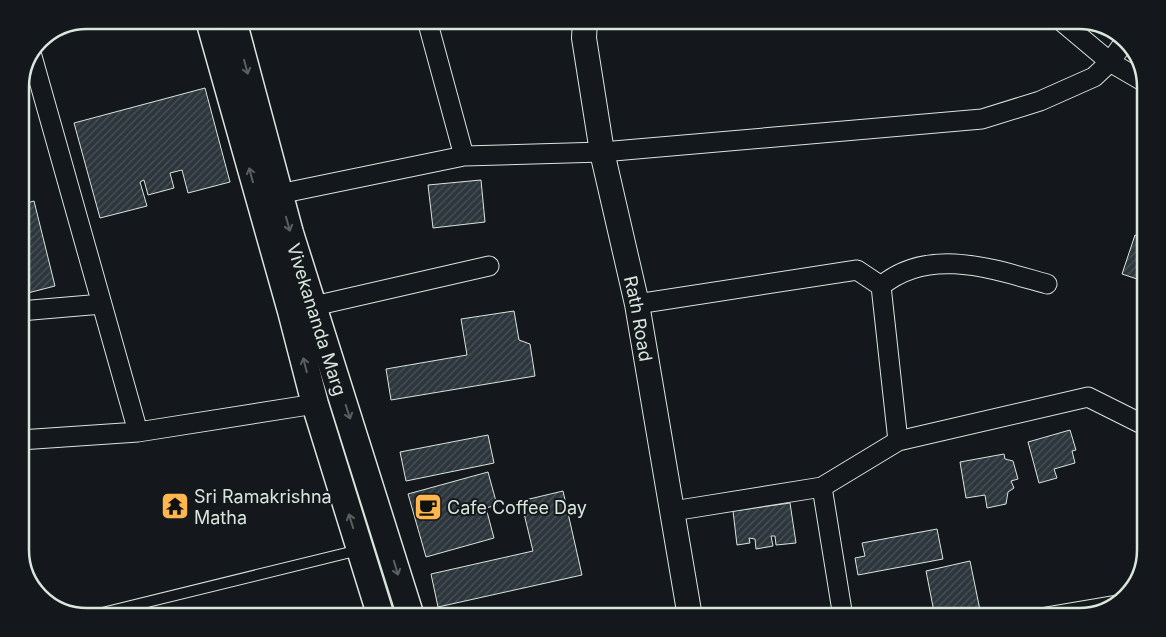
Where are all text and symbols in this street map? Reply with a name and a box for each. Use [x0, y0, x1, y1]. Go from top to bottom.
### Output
one-way arrow [241, 59, 251, 75]
one-way arrow [246, 167, 255, 183]
one-way arrow [283, 216, 293, 232]
street label: Vivekananda Marg [283, 241, 351, 398]
street label: Rath Road [620, 274, 657, 363]
one-way arrow [300, 357, 309, 373]
one-way arrow [343, 404, 353, 420]
place label: Sri Ramakrishna Matha [194, 486, 332, 528]
temple icon: Sri Ramakrishna Matha [160, 491, 190, 521]
cafe icon: Cafe Coffee Day [413, 492, 443, 522]
place label: Cafe Coffee Day [447, 497, 587, 518]
one-way arrow [345, 513, 355, 529]
one-way arrow [391, 559, 401, 575]

